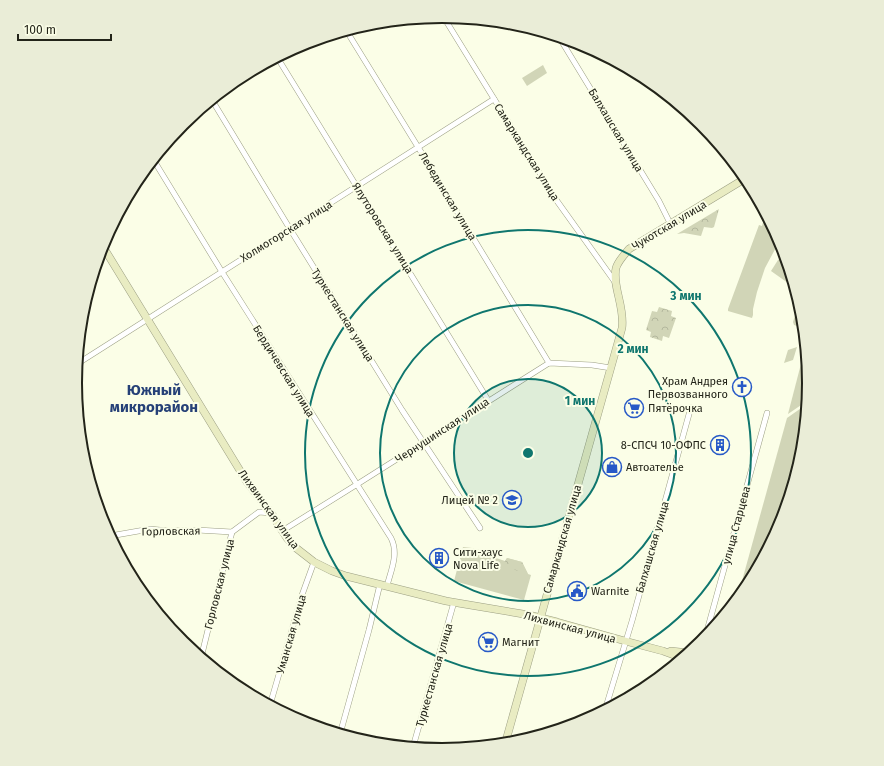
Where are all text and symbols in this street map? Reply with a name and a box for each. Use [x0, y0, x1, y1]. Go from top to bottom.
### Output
scale bar [18, 16, 111, 42]
text: 100 m [24, 23, 56, 37]
street label: Балхашская улица [586, 86, 646, 174]
street label: Самаркандская улица [491, 101, 562, 203]
street label: Лебединская улица [416, 150, 479, 243]
street label: Ялуторовская улица [349, 180, 416, 276]
street label: Холмогорская улица [238, 198, 335, 265]
street label: Чукотская улица [629, 198, 709, 253]
street label: Туркестанская улица [309, 266, 377, 364]
text: 3 мин [669, 289, 702, 303]
street label: Бердичевская улица [250, 323, 317, 420]
text: 2 мин [617, 342, 649, 356]
place label: Храм Андрея Первозванного [648, 375, 728, 401]
church icon: Храм Андрея Первозванного [731, 376, 753, 398]
district label: Южный микрорайон [110, 381, 198, 416]
text: 1 мин [565, 394, 595, 408]
street label: Чернушинская улица [393, 395, 492, 466]
supermarket icon: Пятёрочка [623, 397, 645, 419]
place label: Пятёрочка [648, 402, 703, 415]
building icon: 8-СПСЧ 10-ОФПС [709, 434, 731, 456]
place label: 8-СПСЧ 10-ОФПС [621, 439, 706, 452]
centre of rings [521, 446, 535, 460]
shop icon: Автоателье [601, 456, 623, 478]
place label: Автоателье [626, 461, 684, 474]
street label: Лихвинская улица [235, 467, 302, 552]
street label: Самаркандская улица [541, 483, 584, 595]
street label: улица Старцева [720, 485, 753, 566]
school or university icon: Лицей № 2 [501, 489, 523, 511]
place label: Лицей № 2 [442, 494, 498, 507]
street label: Балхашская улица [633, 500, 672, 595]
street label: Горловская [141, 524, 201, 539]
street label: Горловская улица [202, 538, 237, 631]
place label: Сити-хаус Nova Life [453, 546, 503, 572]
building icon: Сити-хаус Nova Life [428, 547, 450, 569]
public building icon: Warnite [566, 580, 588, 602]
place label: Warnite [591, 585, 629, 598]
street label: Уманская улица [274, 593, 309, 675]
street label: Лихвинская улица [522, 609, 617, 646]
street label: Туркестанская улица [413, 622, 456, 729]
supermarket icon: Магнит [477, 631, 499, 653]
place label: Магнит [502, 636, 539, 649]

